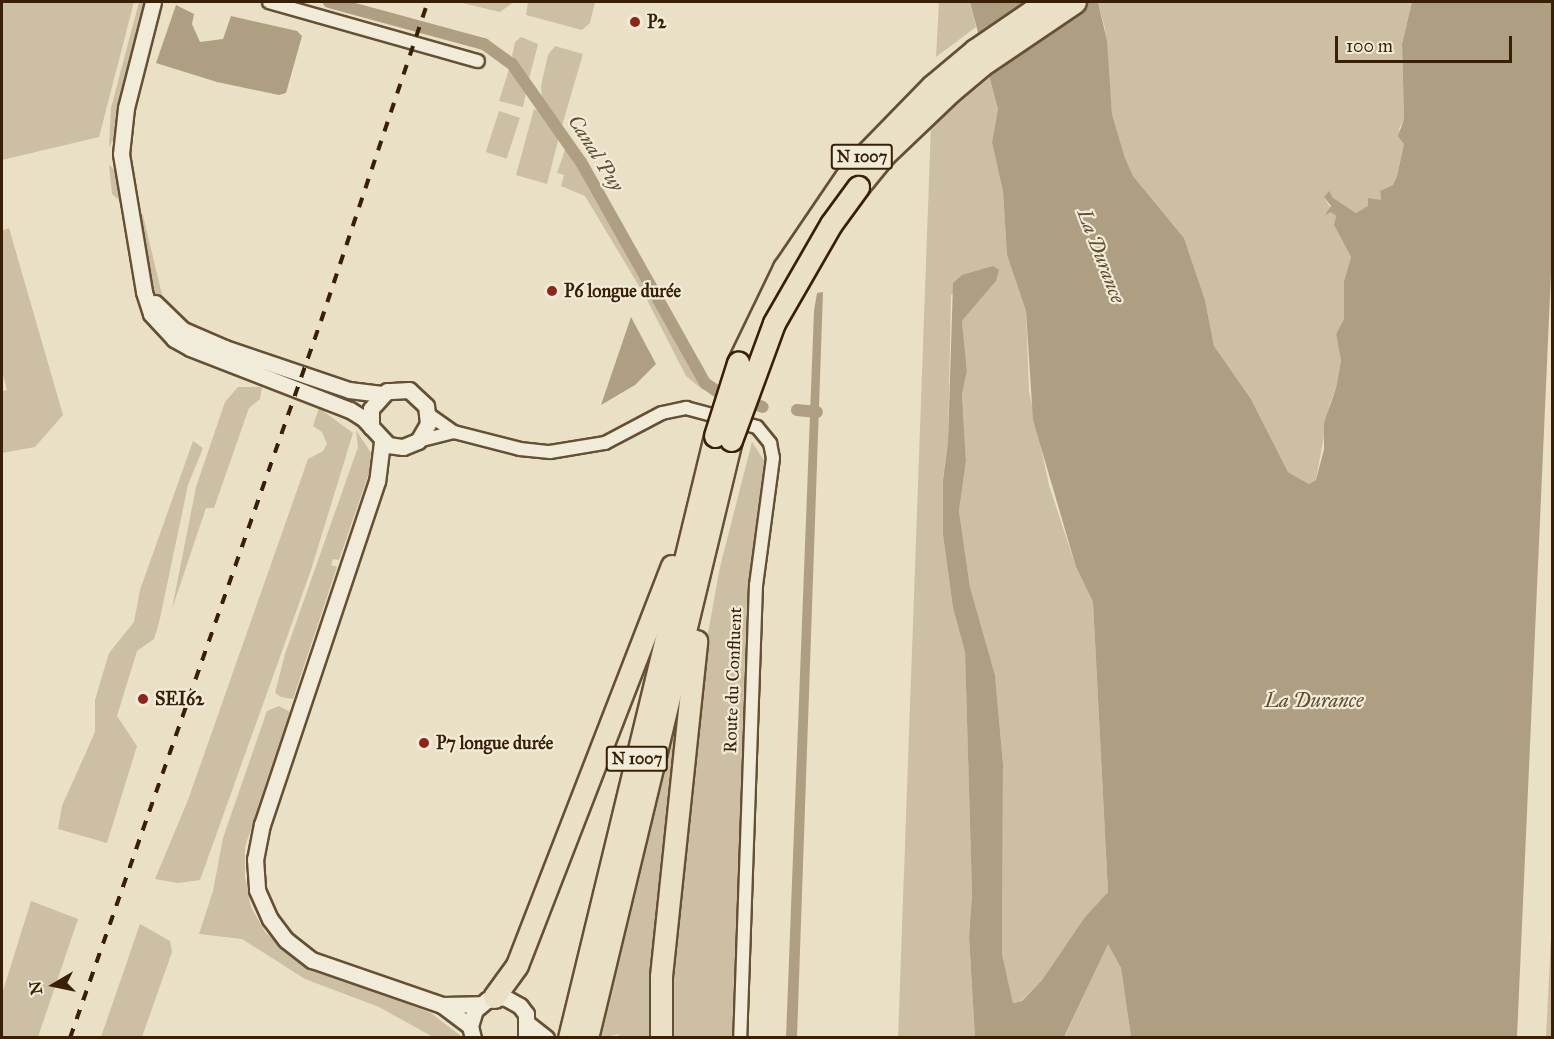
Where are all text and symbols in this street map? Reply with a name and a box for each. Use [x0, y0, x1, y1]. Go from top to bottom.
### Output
place label: P2 [647, 11, 666, 33]
marker: P2 [628, 15, 642, 29]
scale bar [1338, 24, 1515, 62]
text: 100 m [1346, 35, 1393, 57]
water label: Canal Puy [563, 110, 629, 196]
road number: N 1007 [830, 144, 894, 170]
water label: La Durance [1072, 206, 1130, 306]
place label: P6 longue durée [564, 280, 681, 302]
marker: P6 longue durée [545, 284, 559, 298]
street label: Route du Confluent [720, 607, 746, 753]
place label: SEI62 [155, 688, 204, 710]
water label: La Durance [1265, 688, 1363, 712]
marker: SEI62 [136, 692, 150, 706]
place label: P7 longue durée [436, 732, 553, 754]
marker: P7 longue durée [417, 736, 431, 750]
road number: N 1007 [606, 746, 668, 772]
north arrow [24, 955, 84, 1015]
text: N [25, 980, 46, 996]

